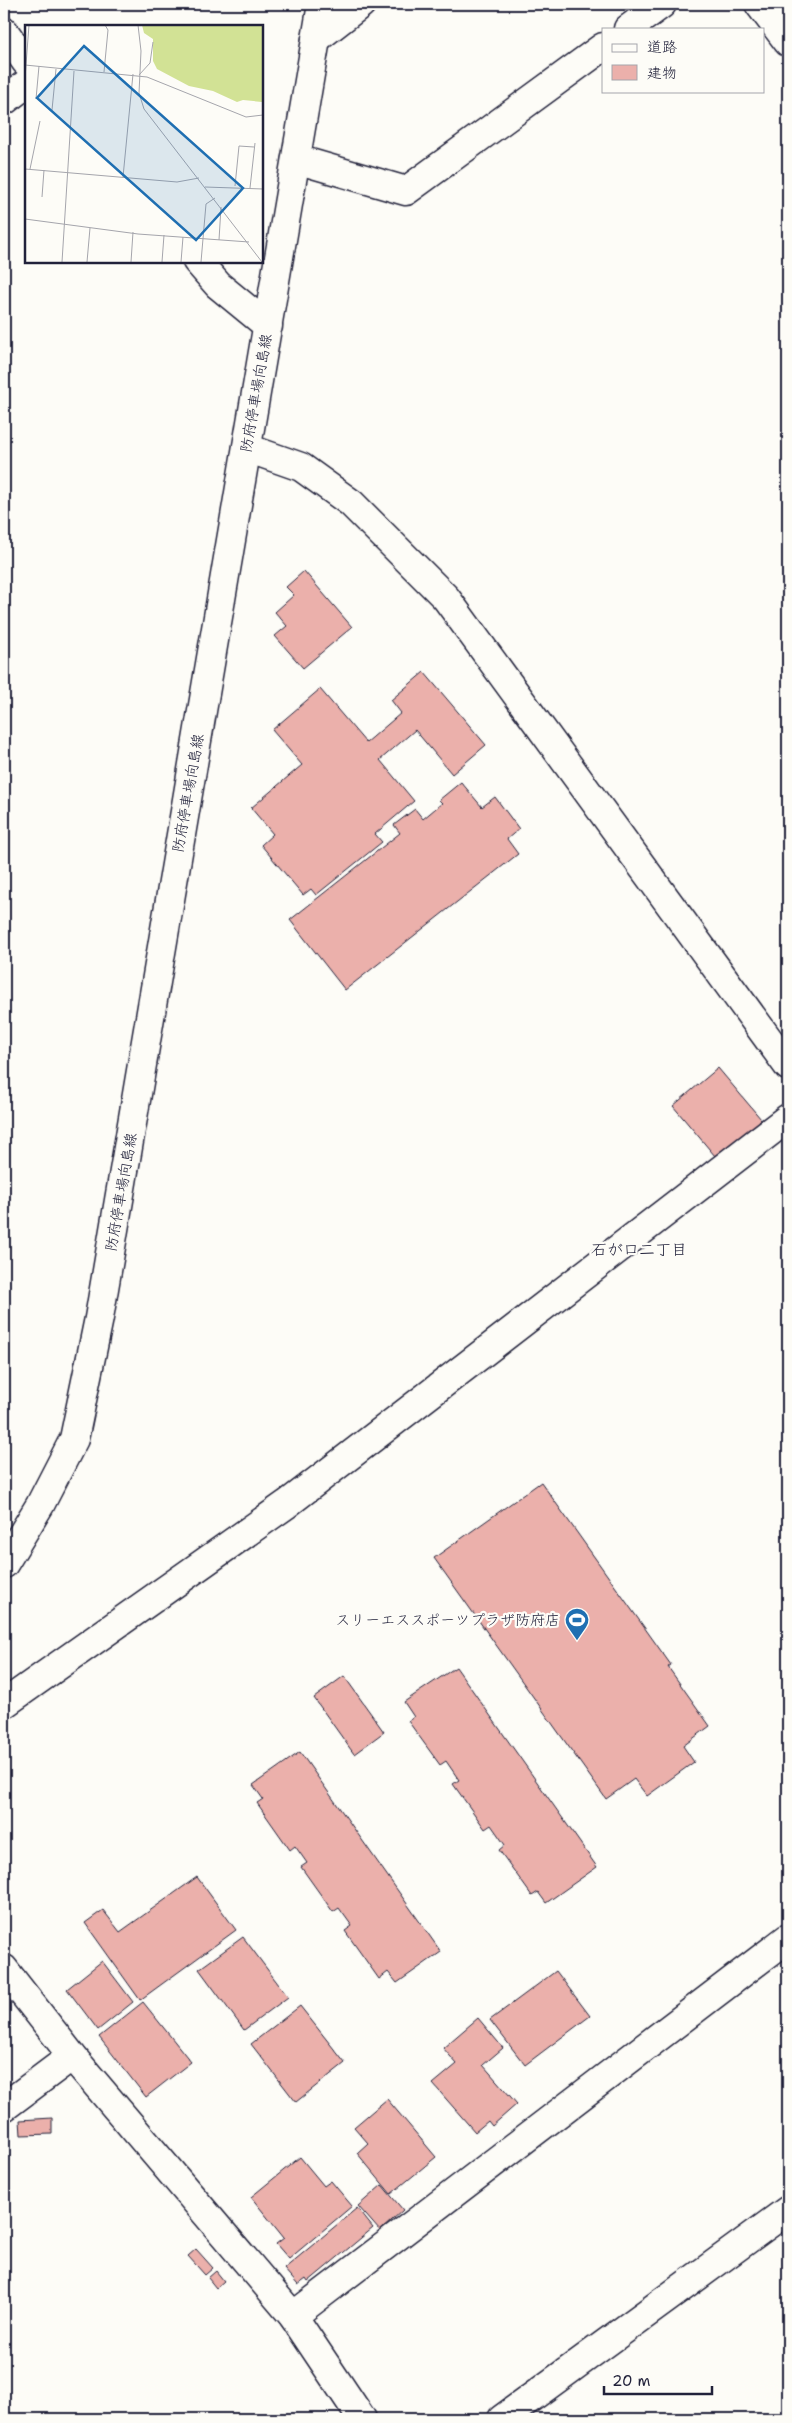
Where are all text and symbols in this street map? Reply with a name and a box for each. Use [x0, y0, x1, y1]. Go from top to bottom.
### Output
inset map [25, 25, 262, 262]
legend [602, 28, 764, 92]
text: 道路 [647, 37, 677, 57]
text: 建物 [647, 63, 677, 83]
street label: 防府停車場向島線 [236, 332, 276, 454]
street label: 防府停車場向島線 [168, 732, 208, 854]
street label: 防府停車場向島線 [101, 1131, 141, 1253]
district label: 石が口二丁目 [591, 1239, 687, 1260]
sports icon: スリーエススポーツプラザ防府店 [564, 1607, 590, 1641]
place label: スリーエススポーツプラザ防府店 [335, 1610, 560, 1630]
scale bar [604, 2363, 712, 2395]
text: 20 m [612, 2371, 651, 2391]

